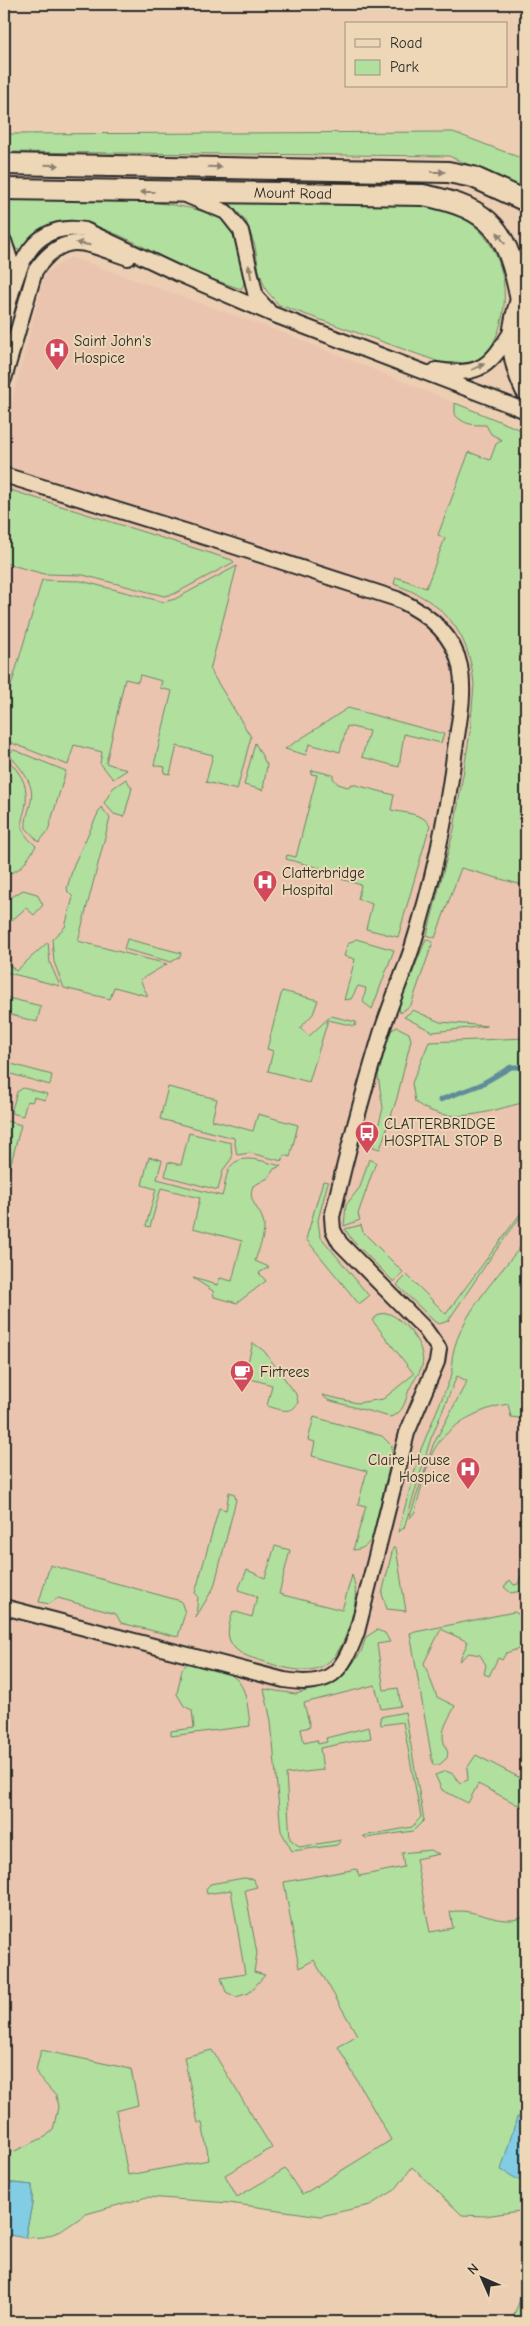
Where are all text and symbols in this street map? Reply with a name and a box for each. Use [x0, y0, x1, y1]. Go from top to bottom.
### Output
legend [345, 22, 508, 88]
text: Road [390, 34, 422, 52]
text: Park [390, 58, 419, 76]
one-way arrow [45, 161, 61, 169]
one-way arrow [207, 164, 223, 172]
one-way arrow [430, 168, 446, 176]
street label: Mount Road [254, 184, 332, 203]
one-way arrow [139, 188, 155, 196]
one-way arrow [496, 231, 506, 244]
one-way arrow [74, 240, 90, 248]
one-way arrow [246, 265, 254, 280]
place label: Saint John's Hospice [74, 332, 151, 367]
hospital icon: Saint John's Hospice [44, 337, 70, 371]
one-way arrow [471, 363, 485, 371]
place label: Clatterbridge Hospital [282, 864, 365, 899]
hospital icon: Clatterbridge Hospital [252, 869, 278, 903]
place label: CLATTERBRIDGE HOSPITAL STOP B [384, 1115, 502, 1150]
bus stop icon: CLATTERBRIDGE HOSPITAL STOP B [354, 1120, 380, 1154]
cafe icon: Firtrees [229, 1359, 255, 1393]
place label: Firtrees [260, 1363, 309, 1381]
place label: Claire House Hospice [368, 1451, 450, 1486]
hospital icon: Claire House Hospice [455, 1456, 481, 1490]
north arrow [458, 2254, 508, 2304]
text: N [464, 2260, 482, 2278]

